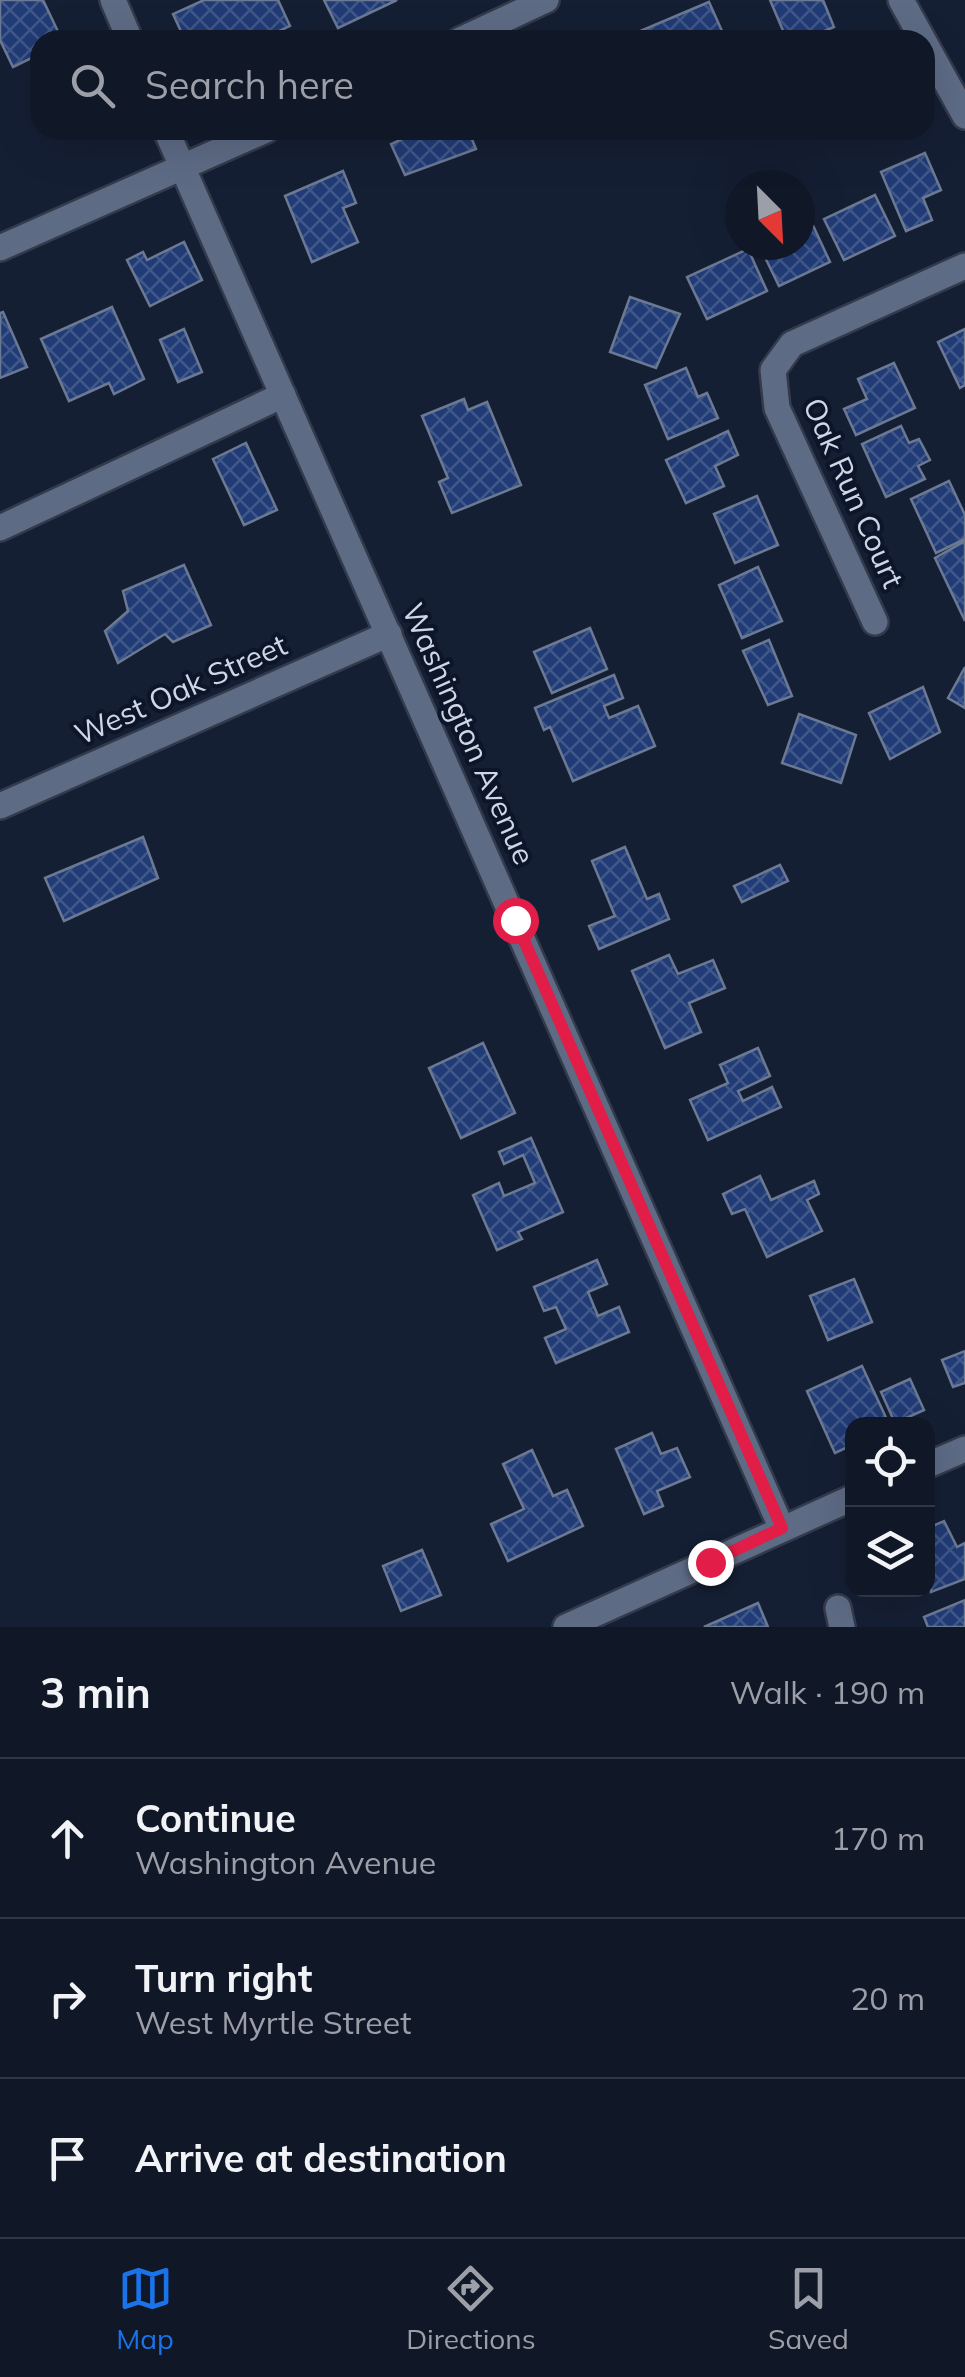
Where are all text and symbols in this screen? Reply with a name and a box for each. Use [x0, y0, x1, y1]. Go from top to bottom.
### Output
search box [30, 30, 935, 140]
icon: search [65, 58, 120, 113]
text: Search here [145, 61, 354, 109]
north arrow [725, 170, 815, 260]
street label: Oak Run Court [795, 392, 913, 594]
street label: Washington Avenue [394, 597, 544, 870]
street label: West Oak Street [69, 625, 293, 753]
route start [493, 898, 539, 944]
map controls [845, 1417, 935, 1597]
button: locate [845, 1417, 935, 1507]
button: layers [845, 1507, 935, 1597]
route end [688, 1540, 734, 1586]
text: 3 min [40, 1666, 151, 1719]
text: Walk · 190 m [730, 1672, 925, 1712]
text: Continue [135, 1794, 296, 1842]
icon: ahead [40, 1811, 95, 1866]
text: 170 m [831, 1818, 925, 1858]
text: Washington Avenue [135, 1842, 436, 1882]
text: Turn right [135, 1954, 312, 2002]
icon: right [40, 1971, 95, 2026]
text: 20 m [850, 1978, 925, 2018]
text: West Myrtle Street [135, 2002, 411, 2042]
icon: arrive [40, 2131, 95, 2186]
text: Arrive at destination [135, 2134, 507, 2182]
tab: Map [116, 2261, 174, 2356]
tab: Directions [406, 2261, 536, 2356]
tab: Saved [768, 2261, 849, 2356]

